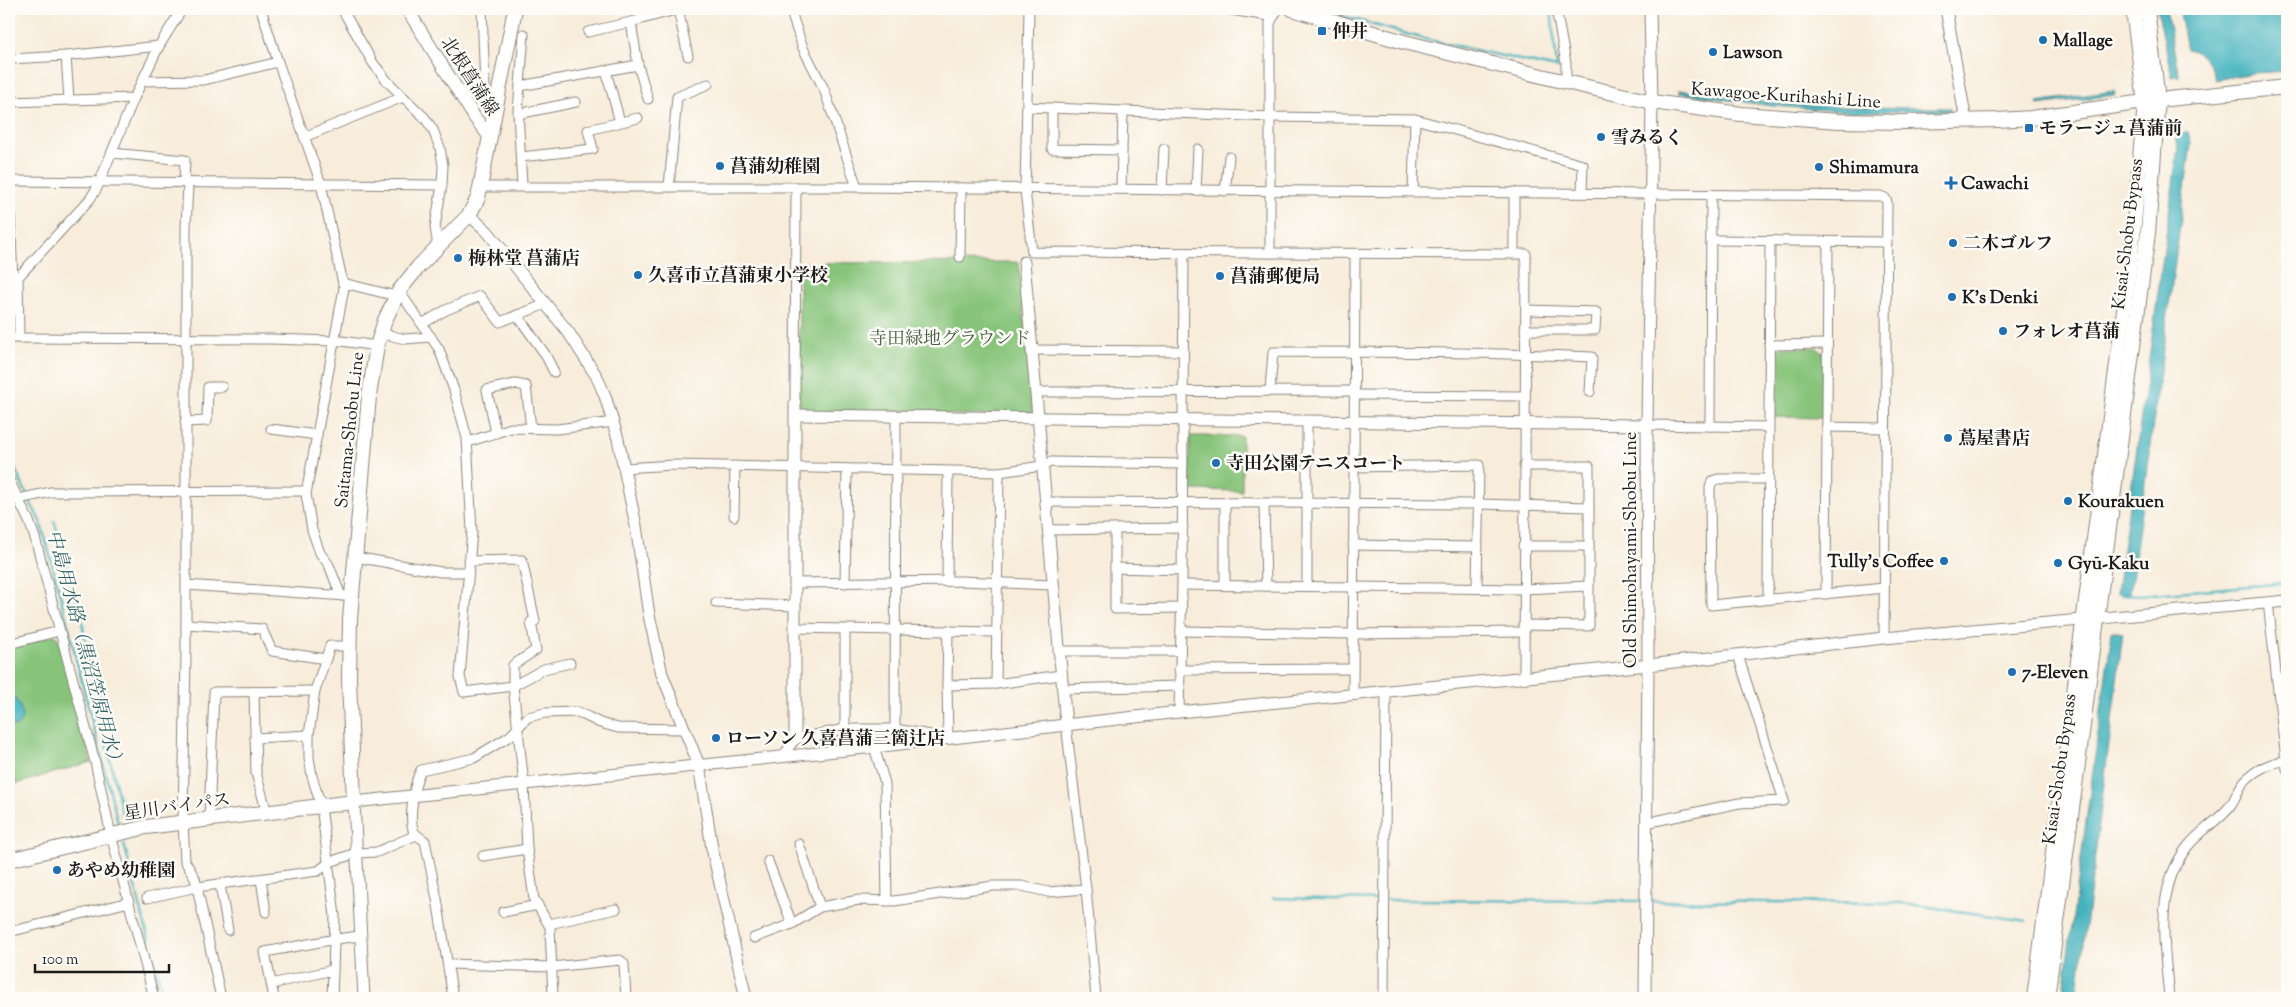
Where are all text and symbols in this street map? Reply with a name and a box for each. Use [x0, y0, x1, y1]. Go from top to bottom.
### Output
place label: 仲井 [1332, 20, 1368, 46]
marker: 仲井 [1316, 25, 1328, 37]
place label: Mallage [2053, 29, 2114, 55]
street label: 北根菖蒲線 [433, 32, 504, 122]
marker: Mallage [2037, 34, 2049, 46]
place label: Lawson [1723, 41, 1783, 67]
marker: Lawson [1707, 46, 1719, 58]
street label: Kawagoe-Kurihashi Line [1690, 77, 1882, 117]
place label: モラージュ菖蒲前 [2039, 117, 2182, 143]
marker: モラージュ菖蒲前 [2023, 122, 2035, 134]
place label: 雪みるく [1611, 126, 1683, 152]
marker: 雪みるく [1595, 131, 1607, 143]
place label: 菖蒲幼稚園 [730, 155, 820, 181]
place label: Shimamura [1829, 156, 1919, 182]
street label: Kisai-Shobu Bypass [2107, 157, 2151, 311]
marker: 菖蒲幼稚園 [714, 160, 726, 172]
marker: Shimamura [1813, 161, 1825, 173]
place label: Cawachi [1961, 172, 2029, 198]
marker: Cawachi [1945, 177, 1957, 189]
place label: 二木ゴルフ [1963, 232, 2053, 258]
marker: 二木ゴルフ [1947, 237, 1959, 249]
place label: 梅林堂 菖蒲店 [468, 247, 580, 273]
marker: 梅林堂 菖蒲店 [452, 252, 464, 264]
place label: 久喜市立菖蒲東小学校 [648, 264, 828, 290]
place label: 菖蒲郵便局 [1230, 265, 1320, 291]
marker: 久喜市立菖蒲東小学校 [632, 269, 644, 281]
marker: 菖蒲郵便局 [1214, 270, 1226, 282]
place label: K's Denki [1962, 286, 2039, 312]
marker: K's Denki [1946, 291, 1958, 303]
place label: フォレオ菖蒲 [2013, 320, 2120, 346]
marker: フォレオ菖蒲 [1997, 325, 2009, 337]
park label: 寺田緑地グラウンド [869, 327, 1031, 353]
street label: Saitama-Shobu Line [330, 351, 372, 510]
place label: 蔦屋書店 [1958, 427, 2030, 453]
street label: Old Shimohayami-Shobu Line [1619, 432, 1645, 668]
marker: 蔦屋書店 [1942, 432, 1954, 444]
place label: 寺田公園テニスコート [1226, 452, 1405, 478]
marker: 寺田公園テニスコート [1210, 457, 1222, 469]
place label: Kourakuen [2078, 490, 2165, 516]
marker: Kourakuen [2062, 495, 2074, 507]
water label: 中島用水路（黒沼笠原用水） [39, 527, 129, 772]
place label: Tully's Coffee [1827, 550, 1935, 576]
place label: Gyū-Kaku [2068, 552, 2150, 578]
marker: Tully's Coffee [1938, 555, 1950, 567]
marker: Gyū-Kaku [2052, 557, 2064, 569]
place label: 7-Eleven [2022, 661, 2089, 687]
marker: 7-Eleven [2006, 666, 2018, 678]
street label: Kisai-Shobu Bypass [2038, 692, 2084, 846]
place label: ローソン 久喜菖蒲三箇辻店 [726, 727, 945, 753]
marker: ローソン 久喜菖蒲三箇辻店 [710, 732, 722, 744]
street label: 星川バイパス [122, 788, 232, 828]
place label: あやめ幼稚園 [67, 859, 175, 885]
marker: あやめ幼稚園 [51, 864, 63, 876]
scale bar [35, 942, 169, 974]
text: 100 m [42, 950, 79, 971]

